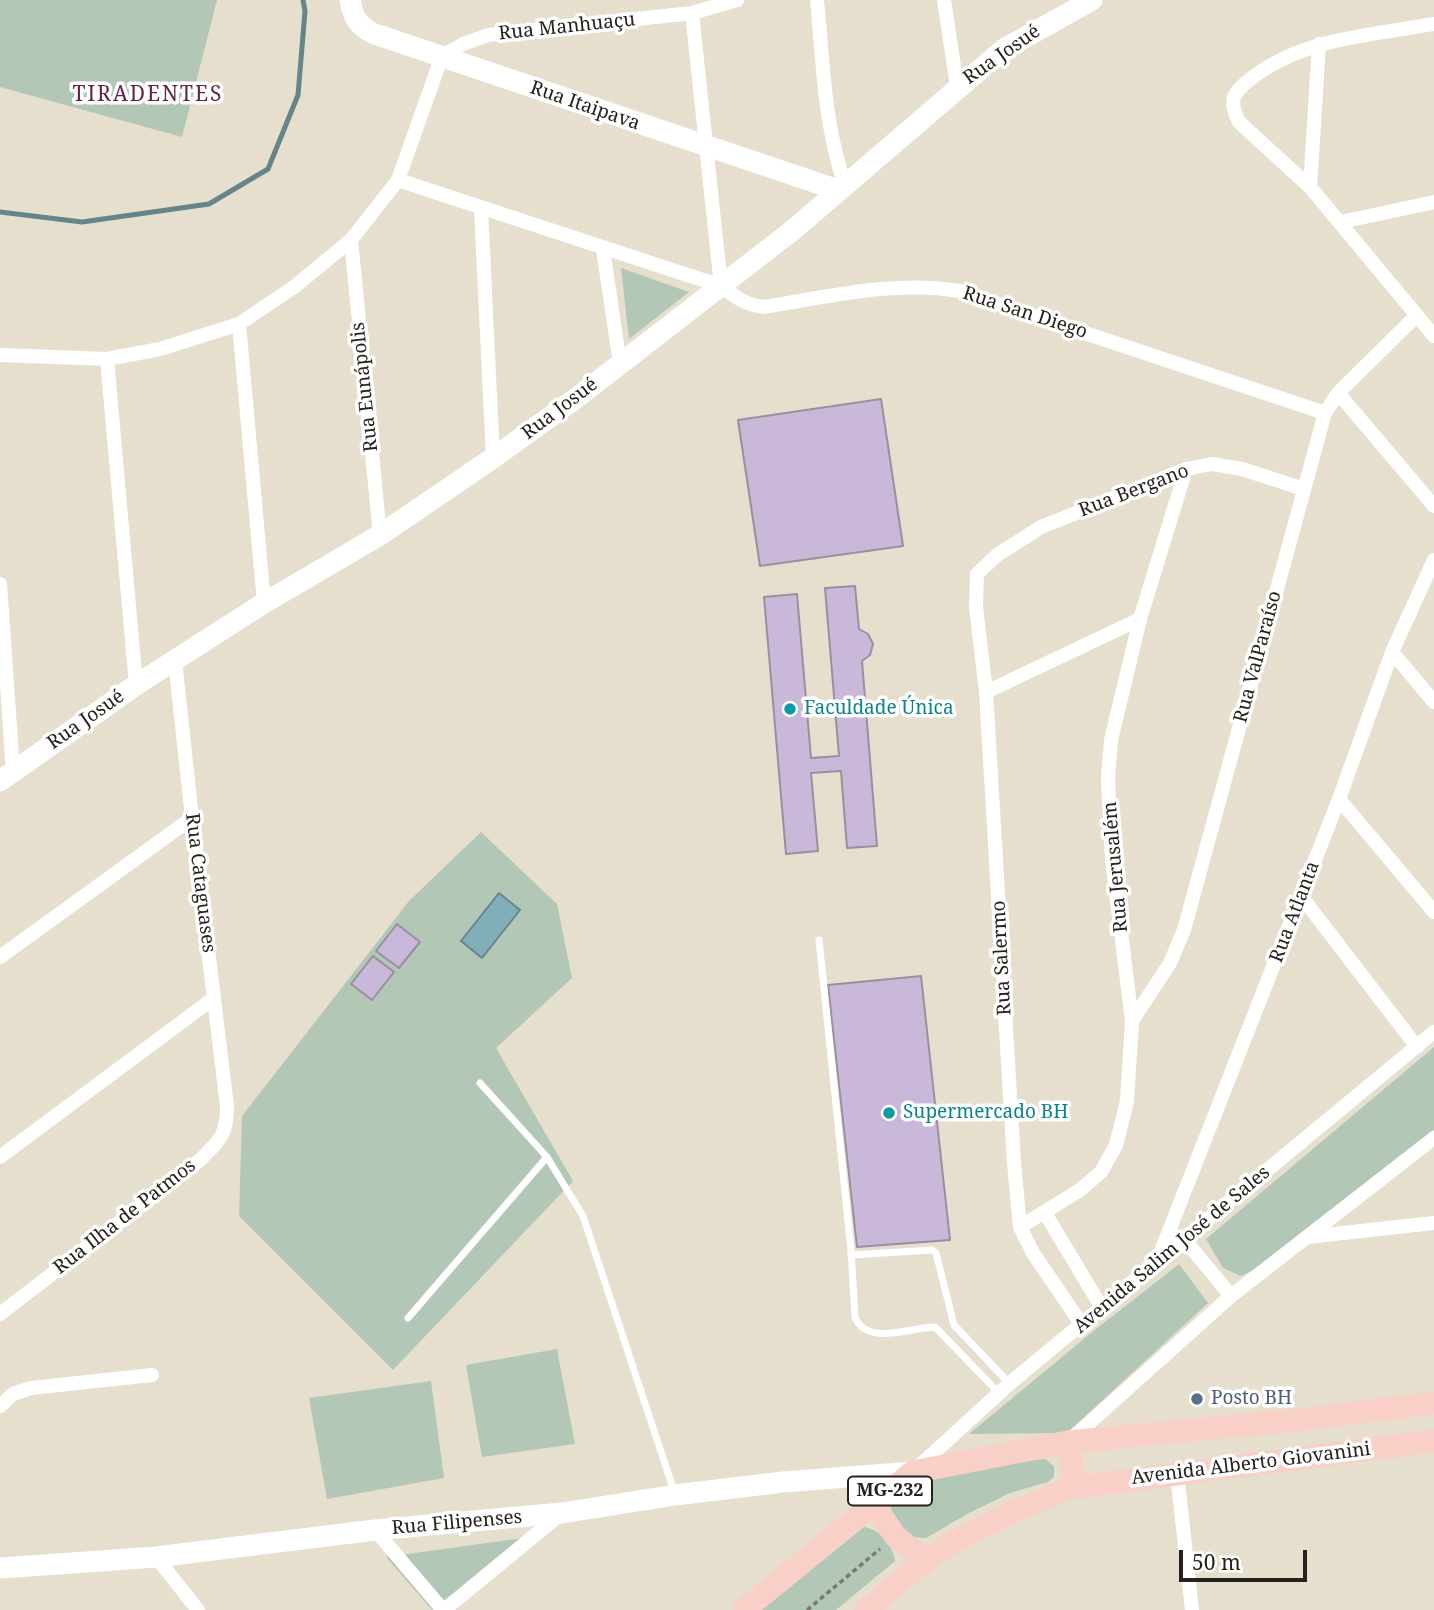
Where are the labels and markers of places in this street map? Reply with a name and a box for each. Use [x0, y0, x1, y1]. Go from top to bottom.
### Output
place label: Faculdade Única [804, 698, 954, 720]
marker: Faculdade Única [782, 701, 798, 717]
place label: Supermercado BH [903, 1102, 1068, 1124]
marker: Supermercado BH [881, 1105, 897, 1121]
place label: Posto BH [1211, 1388, 1292, 1410]
marker: Posto BH [1189, 1391, 1205, 1407]

